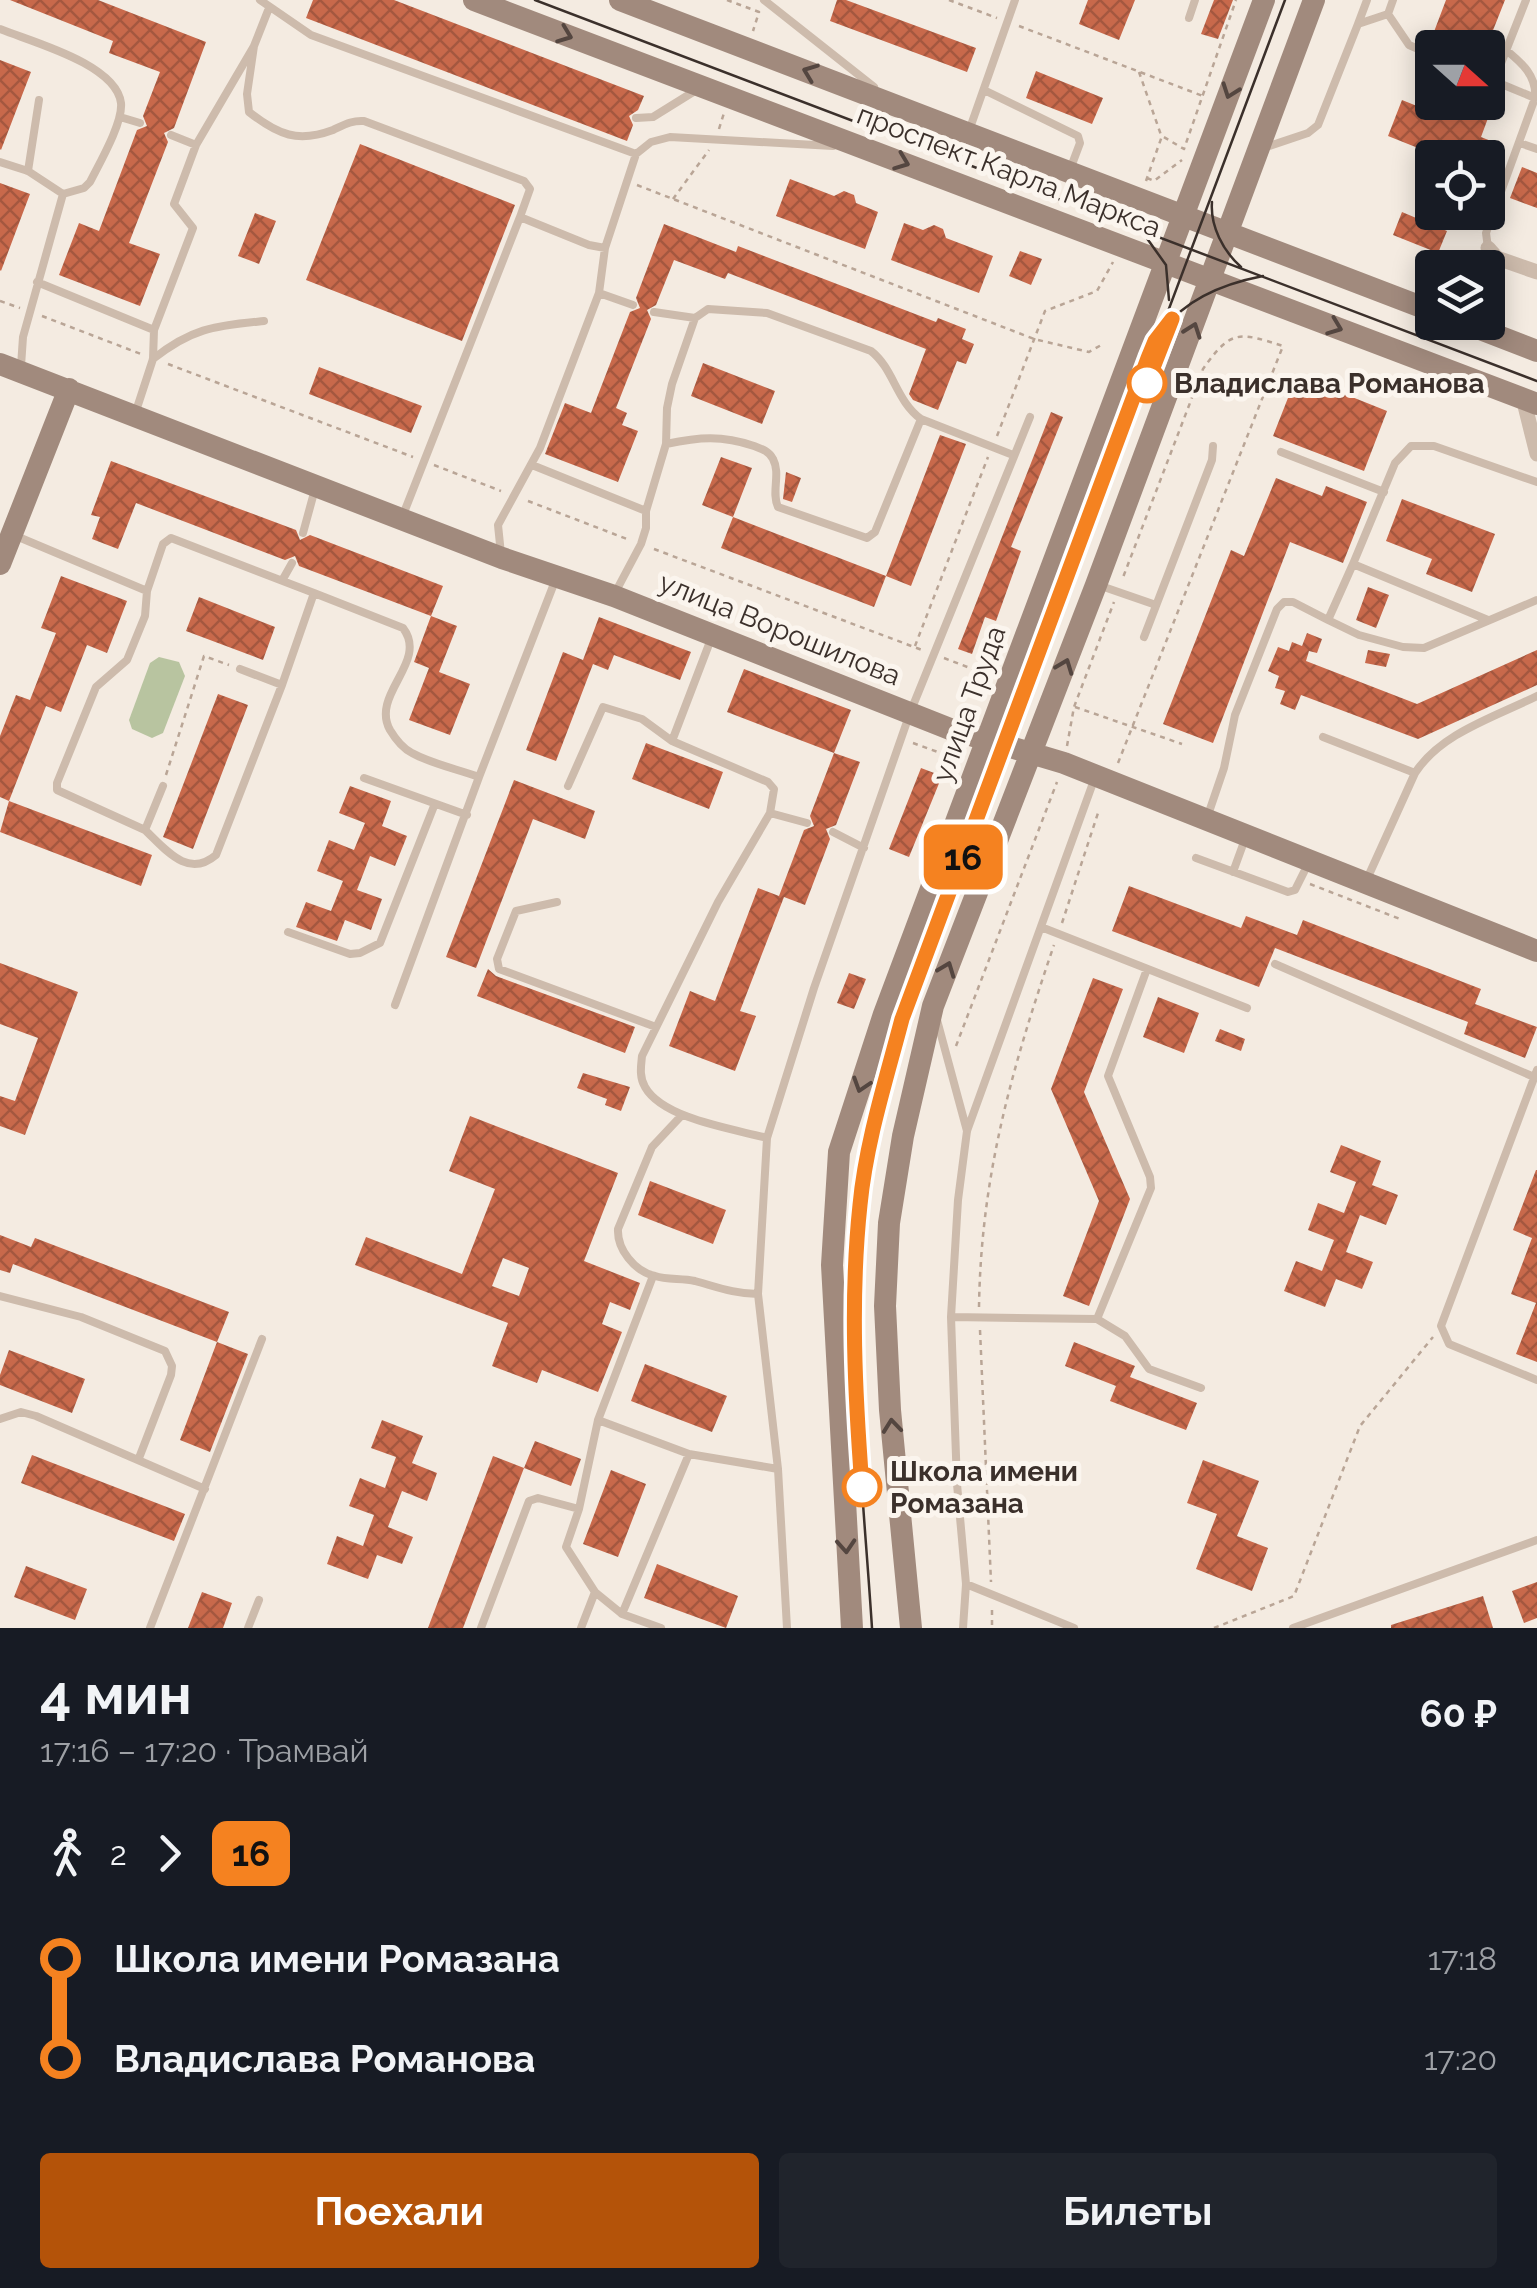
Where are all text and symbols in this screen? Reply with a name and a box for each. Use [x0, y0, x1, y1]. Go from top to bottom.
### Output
one-way arrow [556, 23, 573, 44]
north arrow [1415, 30, 1505, 120]
map controls [1415, 30, 1505, 340]
one-way arrow [802, 63, 819, 84]
one-way arrow [1221, 82, 1242, 99]
street label: проспект Карла Маркса [852, 98, 1166, 244]
button: locate [1415, 140, 1505, 230]
one-way arrow [892, 151, 910, 171]
button: layers [1415, 250, 1505, 340]
one-way arrow [1325, 315, 1343, 335]
one-way arrow [1181, 322, 1202, 339]
marker: Владислава Романова [1128, 364, 1166, 402]
place label: Владислава Романова [1174, 367, 1485, 400]
street label: улица Ворошилова [654, 565, 906, 693]
street label: улица Труда [926, 622, 1012, 786]
one-way arrow [1054, 659, 1074, 676]
line badge: 16 [918, 824, 1008, 890]
text: 16 [944, 837, 982, 878]
one-way arrow [936, 961, 956, 979]
one-way arrow [853, 1076, 873, 1093]
one-way arrow [882, 1418, 903, 1434]
place label: Школа имени Ромазана [890, 1455, 1078, 1520]
marker: Школа имени Ромазана [843, 1468, 881, 1506]
one-way arrow [835, 1538, 856, 1554]
text: 4 мин [40, 1662, 192, 1727]
text: 60 ₽ [1419, 1691, 1497, 1736]
text: 17:16 – 17:20 · Трамвай [40, 1732, 368, 1769]
icon: walk [40, 1826, 95, 1881]
icon: forward [142, 1826, 197, 1881]
text: 16 [232, 1833, 270, 1874]
text: 2 [110, 1835, 127, 1872]
text: Школа имени Ромазана [114, 1936, 560, 1981]
text: 17:18 [1428, 1940, 1497, 1977]
text: Владислава Романова [114, 2036, 535, 2081]
text: 17:20 [1424, 2040, 1497, 2077]
button: Поехали [40, 2153, 759, 2268]
button: Билеты [779, 2153, 1497, 2268]

